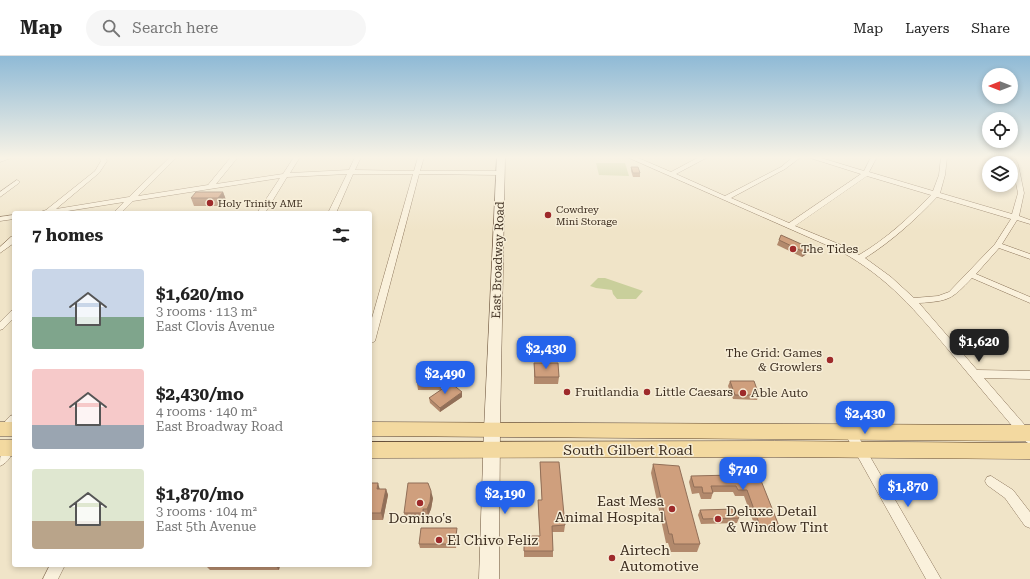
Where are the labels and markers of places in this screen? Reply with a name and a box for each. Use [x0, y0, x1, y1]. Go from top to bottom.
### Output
marker: Holy Trinity AME [205, 198, 215, 208]
place label: Holy Trinity AME [218, 198, 303, 209]
place label: Cowdrey Mini Storage [556, 204, 618, 227]
marker: Cowdrey Mini Storage [543, 210, 553, 220]
place label: The Tides [801, 242, 859, 256]
marker: The Tides [788, 244, 798, 254]
pin: $1,620 [946, 329, 1012, 363]
pin: $2,430 [513, 336, 579, 370]
place label: The Grid: Games & Growlers [725, 346, 822, 374]
marker: The Grid: Games & Growlers [825, 355, 835, 365]
pin: $2,490 [412, 361, 478, 395]
place label: Fruitlandia [575, 385, 639, 399]
place label: Little Caesars [655, 385, 733, 399]
place label: Able Auto [751, 386, 808, 400]
marker: Fruitlandia [562, 387, 572, 397]
marker: Little Caesars [642, 387, 652, 397]
marker: Able Auto [738, 388, 748, 398]
pin: $2,430 [832, 401, 898, 435]
pin: $740 [719, 457, 767, 491]
pin: $1,870 [875, 474, 941, 508]
pin: $2,190 [472, 481, 538, 515]
place label: East Mesa Animal Hospital [555, 493, 665, 525]
marker: Domino's [415, 498, 425, 508]
place label: Deluxe Detail & Window Tint [726, 503, 828, 535]
marker: East Mesa Animal Hospital [667, 504, 677, 514]
place label: Domino's [388, 510, 452, 526]
marker: Deluxe Detail & Window Tint [713, 514, 723, 524]
place label: El Chivo Feliz [447, 532, 538, 548]
marker: El Chivo Feliz [434, 535, 444, 545]
place label: Airtech Automotive [620, 542, 699, 574]
marker: Airtech Automotive [607, 553, 617, 563]

